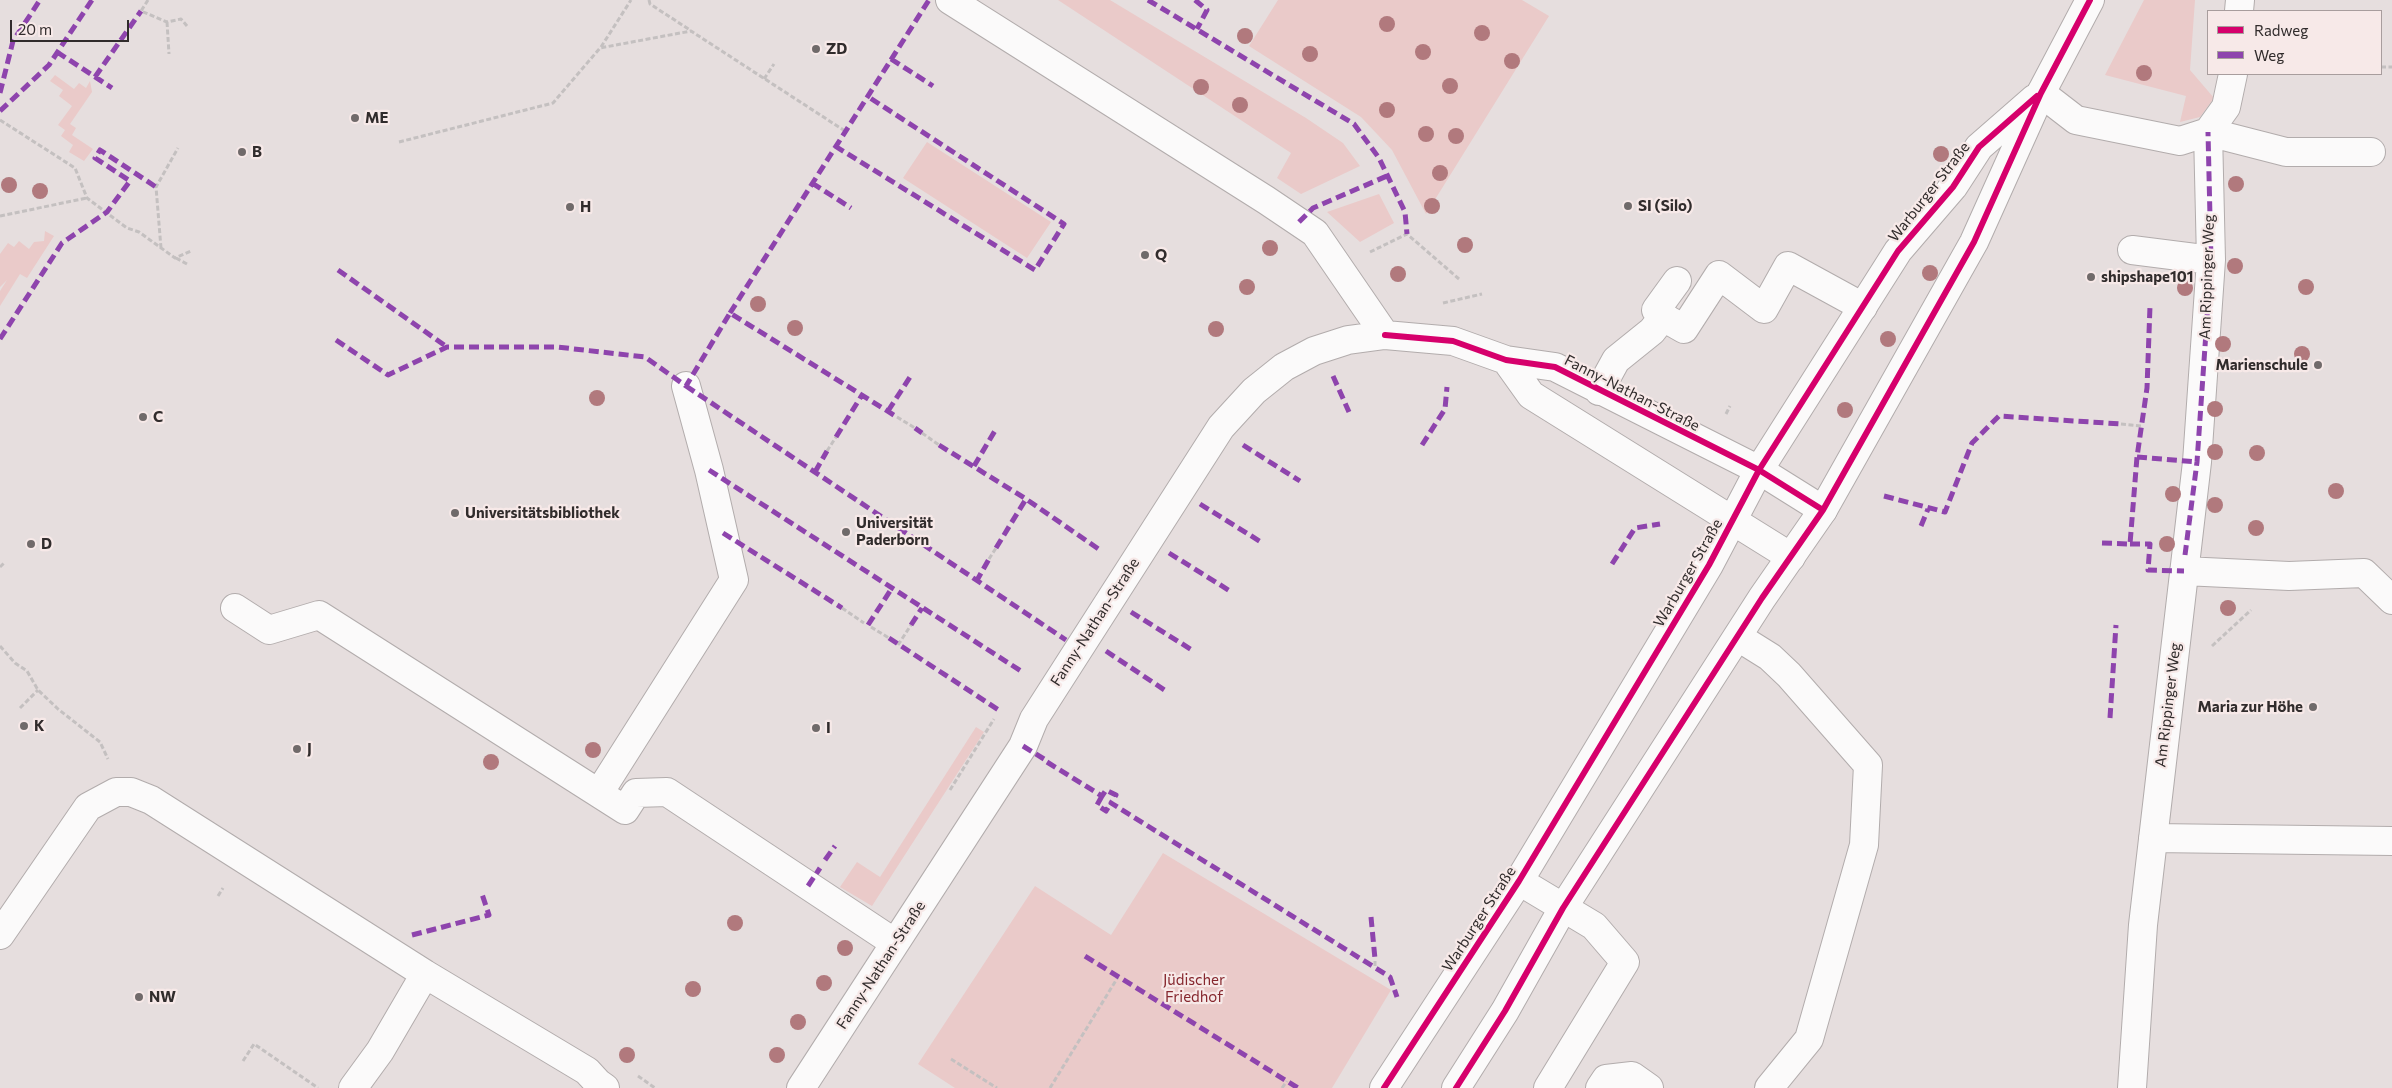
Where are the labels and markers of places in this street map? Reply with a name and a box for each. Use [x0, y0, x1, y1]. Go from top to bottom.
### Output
place label: ZD [826, 40, 847, 58]
marker: ZD [810, 43, 822, 55]
place label: ME [365, 109, 388, 127]
marker: ME [349, 112, 361, 124]
place label: B [252, 143, 262, 161]
marker: B [236, 146, 248, 158]
place label: SI (Silo) [1638, 197, 1693, 215]
place label: H [580, 198, 591, 216]
marker: SI (Silo) [1622, 200, 1634, 212]
marker: H [564, 201, 576, 213]
place label: Q [1155, 246, 1167, 264]
marker: Q [1139, 249, 1151, 261]
place label: shipshape101 [2101, 268, 2193, 286]
marker: shipshape101 [2085, 271, 2097, 283]
place label: Marienschule [2215, 356, 2308, 374]
marker: Marienschule [2312, 359, 2324, 371]
place label: C [153, 408, 163, 426]
marker: C [137, 411, 149, 423]
place label: Universitätsbibliothek [465, 504, 620, 522]
marker: Universitätsbibliothek [449, 507, 461, 519]
place label: Universität Paderborn [856, 514, 933, 549]
marker: Universität Paderborn [840, 526, 852, 538]
place label: D [41, 535, 52, 553]
marker: D [25, 538, 37, 550]
place label: Maria zur Höhe [2198, 698, 2303, 716]
marker: Maria zur Höhe [2307, 701, 2319, 713]
place label: K [34, 717, 44, 735]
place label: I [826, 719, 831, 737]
marker: K [18, 720, 30, 732]
marker: I [810, 722, 822, 734]
place label: J [307, 740, 312, 758]
marker: J [291, 743, 303, 755]
place label: NW [149, 988, 176, 1006]
marker: NW [133, 991, 145, 1003]

